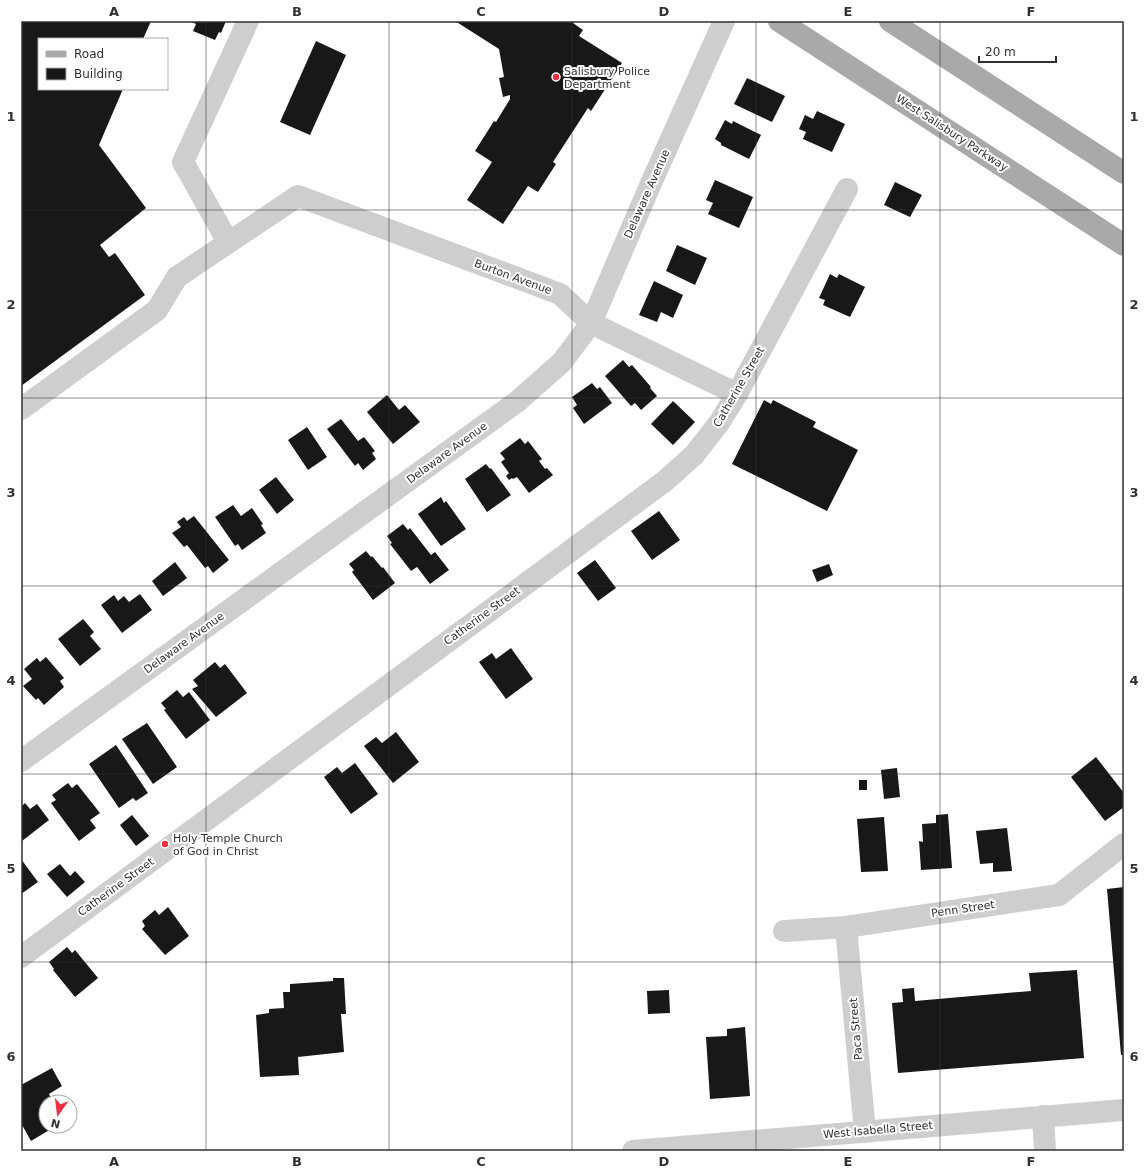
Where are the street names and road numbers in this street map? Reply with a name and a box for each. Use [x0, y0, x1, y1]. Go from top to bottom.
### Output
street label: West Salisbury Parkway [894, 92, 1011, 174]
street label: Delaware Avenue [622, 147, 673, 241]
street label: Burton Avenue [473, 257, 554, 297]
street label: Catherine Street [711, 344, 768, 430]
street label: Delaware Avenue [404, 419, 490, 487]
street label: Catherine Street [441, 584, 523, 648]
street label: Delaware Avenue [141, 609, 227, 677]
street label: Catherine Street [75, 855, 157, 919]
street label: Penn Street [930, 898, 996, 920]
street label: Paca Street [847, 997, 865, 1061]
street label: West Isabella Street [823, 1119, 934, 1141]

